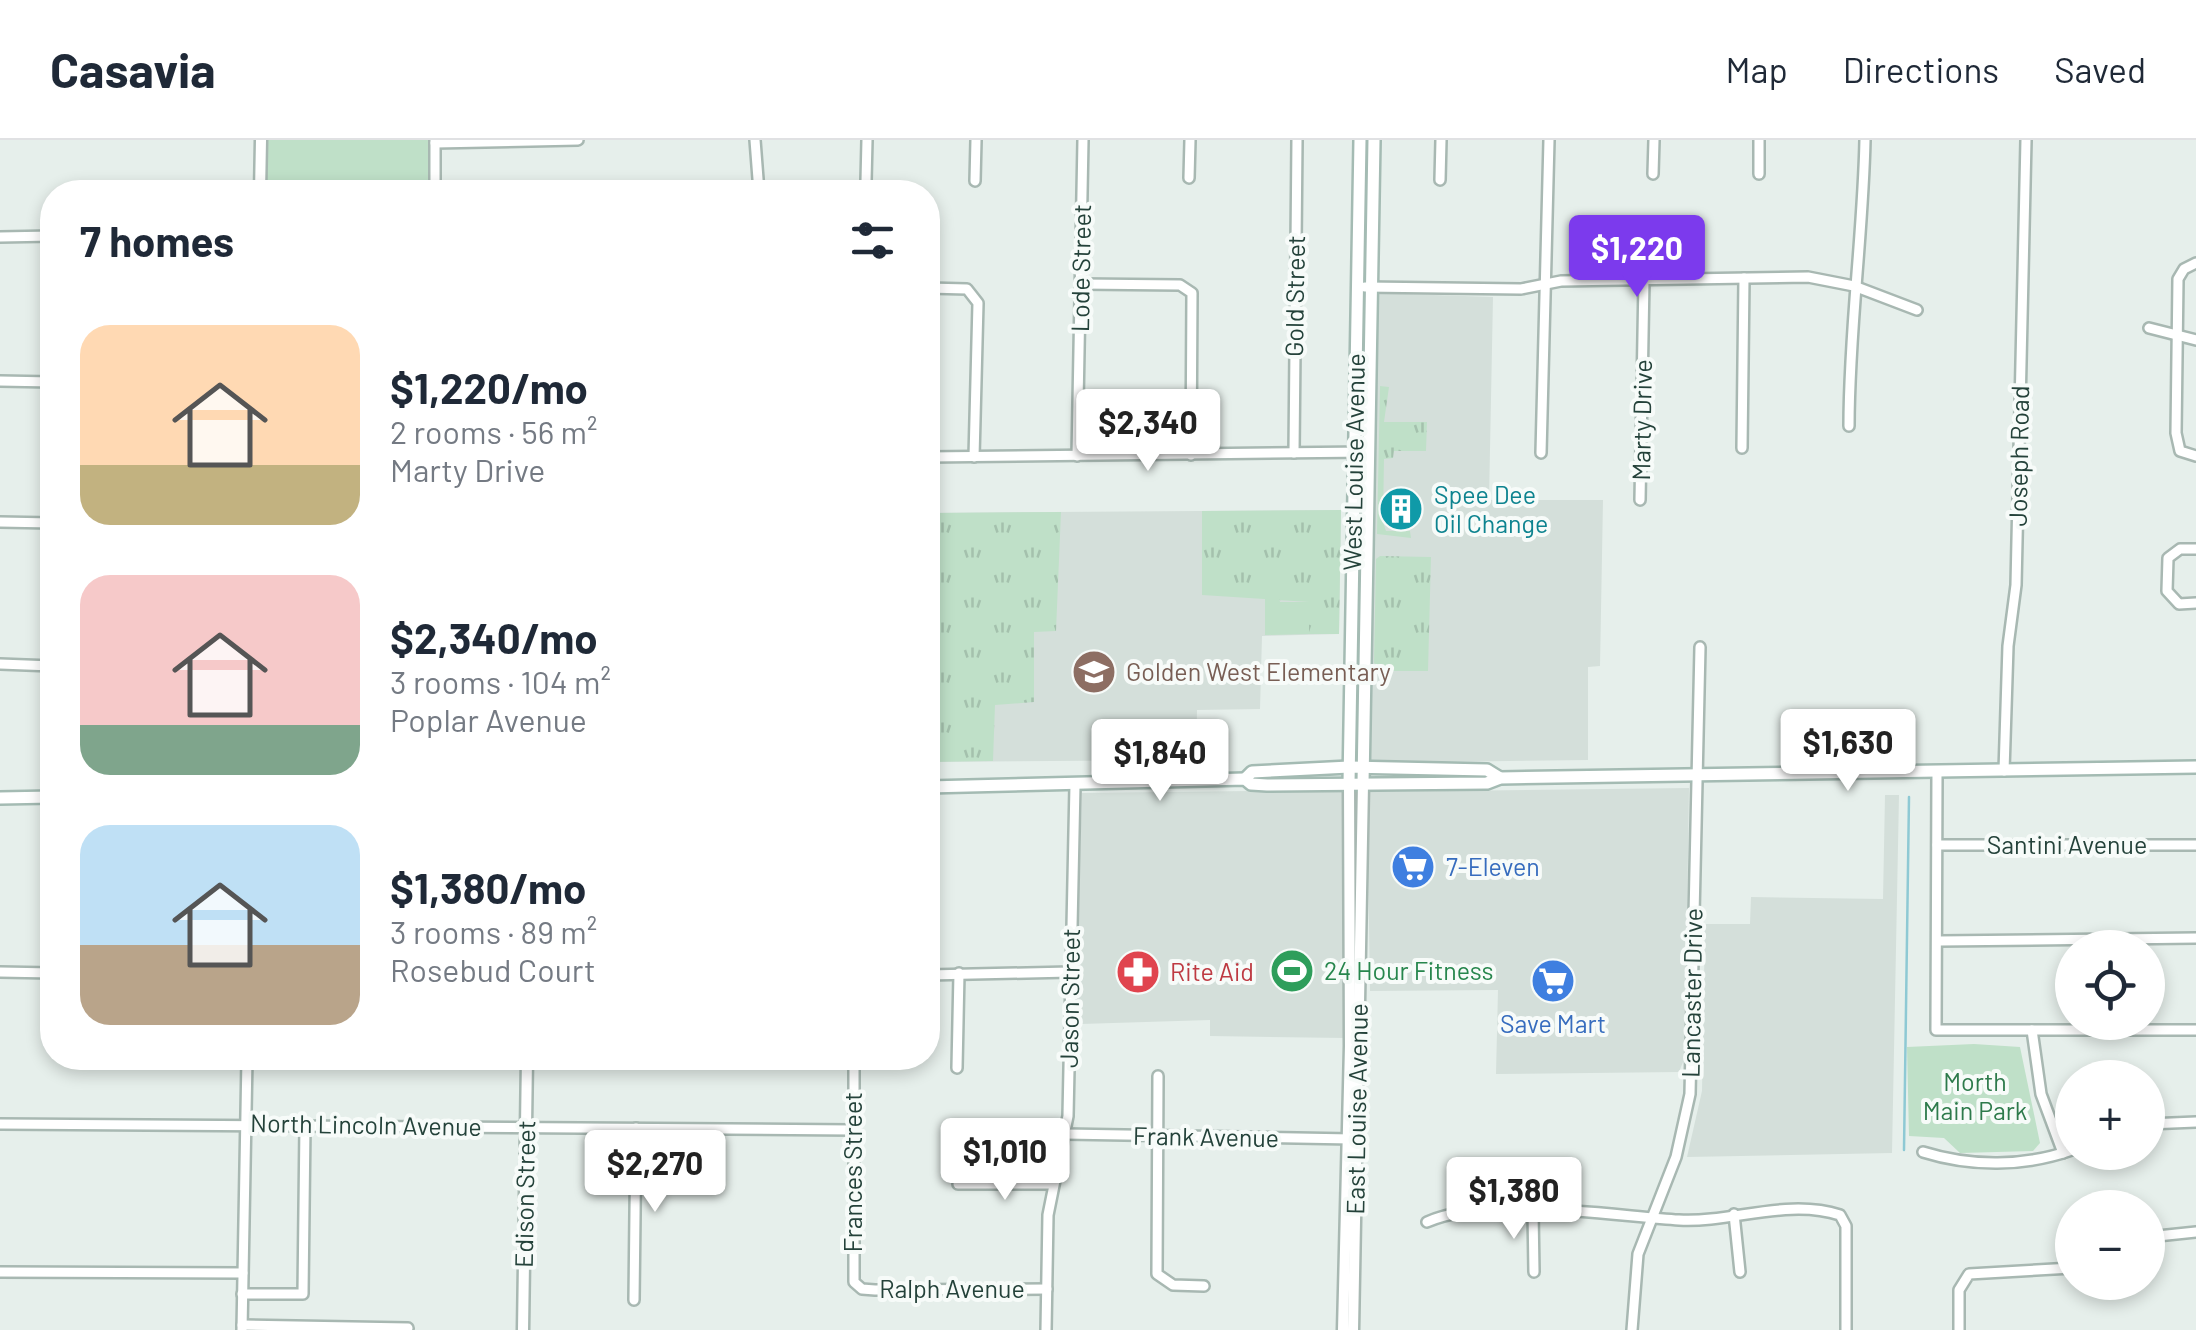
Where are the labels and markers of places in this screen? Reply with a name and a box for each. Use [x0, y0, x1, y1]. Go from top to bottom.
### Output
pin: $1,220 [1556, 215, 1718, 300]
pin: $2,340 [1067, 389, 1229, 474]
place label: Spee Dee Oil Change [1434, 479, 1548, 538]
building icon: Spee Dee Oil Change [1378, 486, 1424, 532]
school or university icon: Golden West Elementary [1071, 649, 1117, 695]
place label: Golden West Elementary [1126, 656, 1391, 686]
pin: $1,630 [1767, 709, 1929, 794]
pin: $1,840 [1079, 719, 1241, 804]
supermarket icon: 7-Eleven [1390, 844, 1436, 890]
place label: 7-Eleven [1446, 851, 1540, 881]
sports icon: 24 Hour Fitness [1269, 948, 1315, 994]
pharmacy icon: Rite Aid [1115, 949, 1161, 995]
place label: 24 Hour Fitness [1324, 955, 1493, 985]
place label: Rite Aid [1170, 956, 1254, 986]
supermarket icon: Save Mart [1530, 958, 1576, 1004]
place label: Save Mart [1500, 1008, 1606, 1038]
pin: $1,010 [924, 1118, 1086, 1203]
pin: $2,270 [574, 1130, 736, 1215]
pin: $1,380 [1433, 1157, 1595, 1242]

